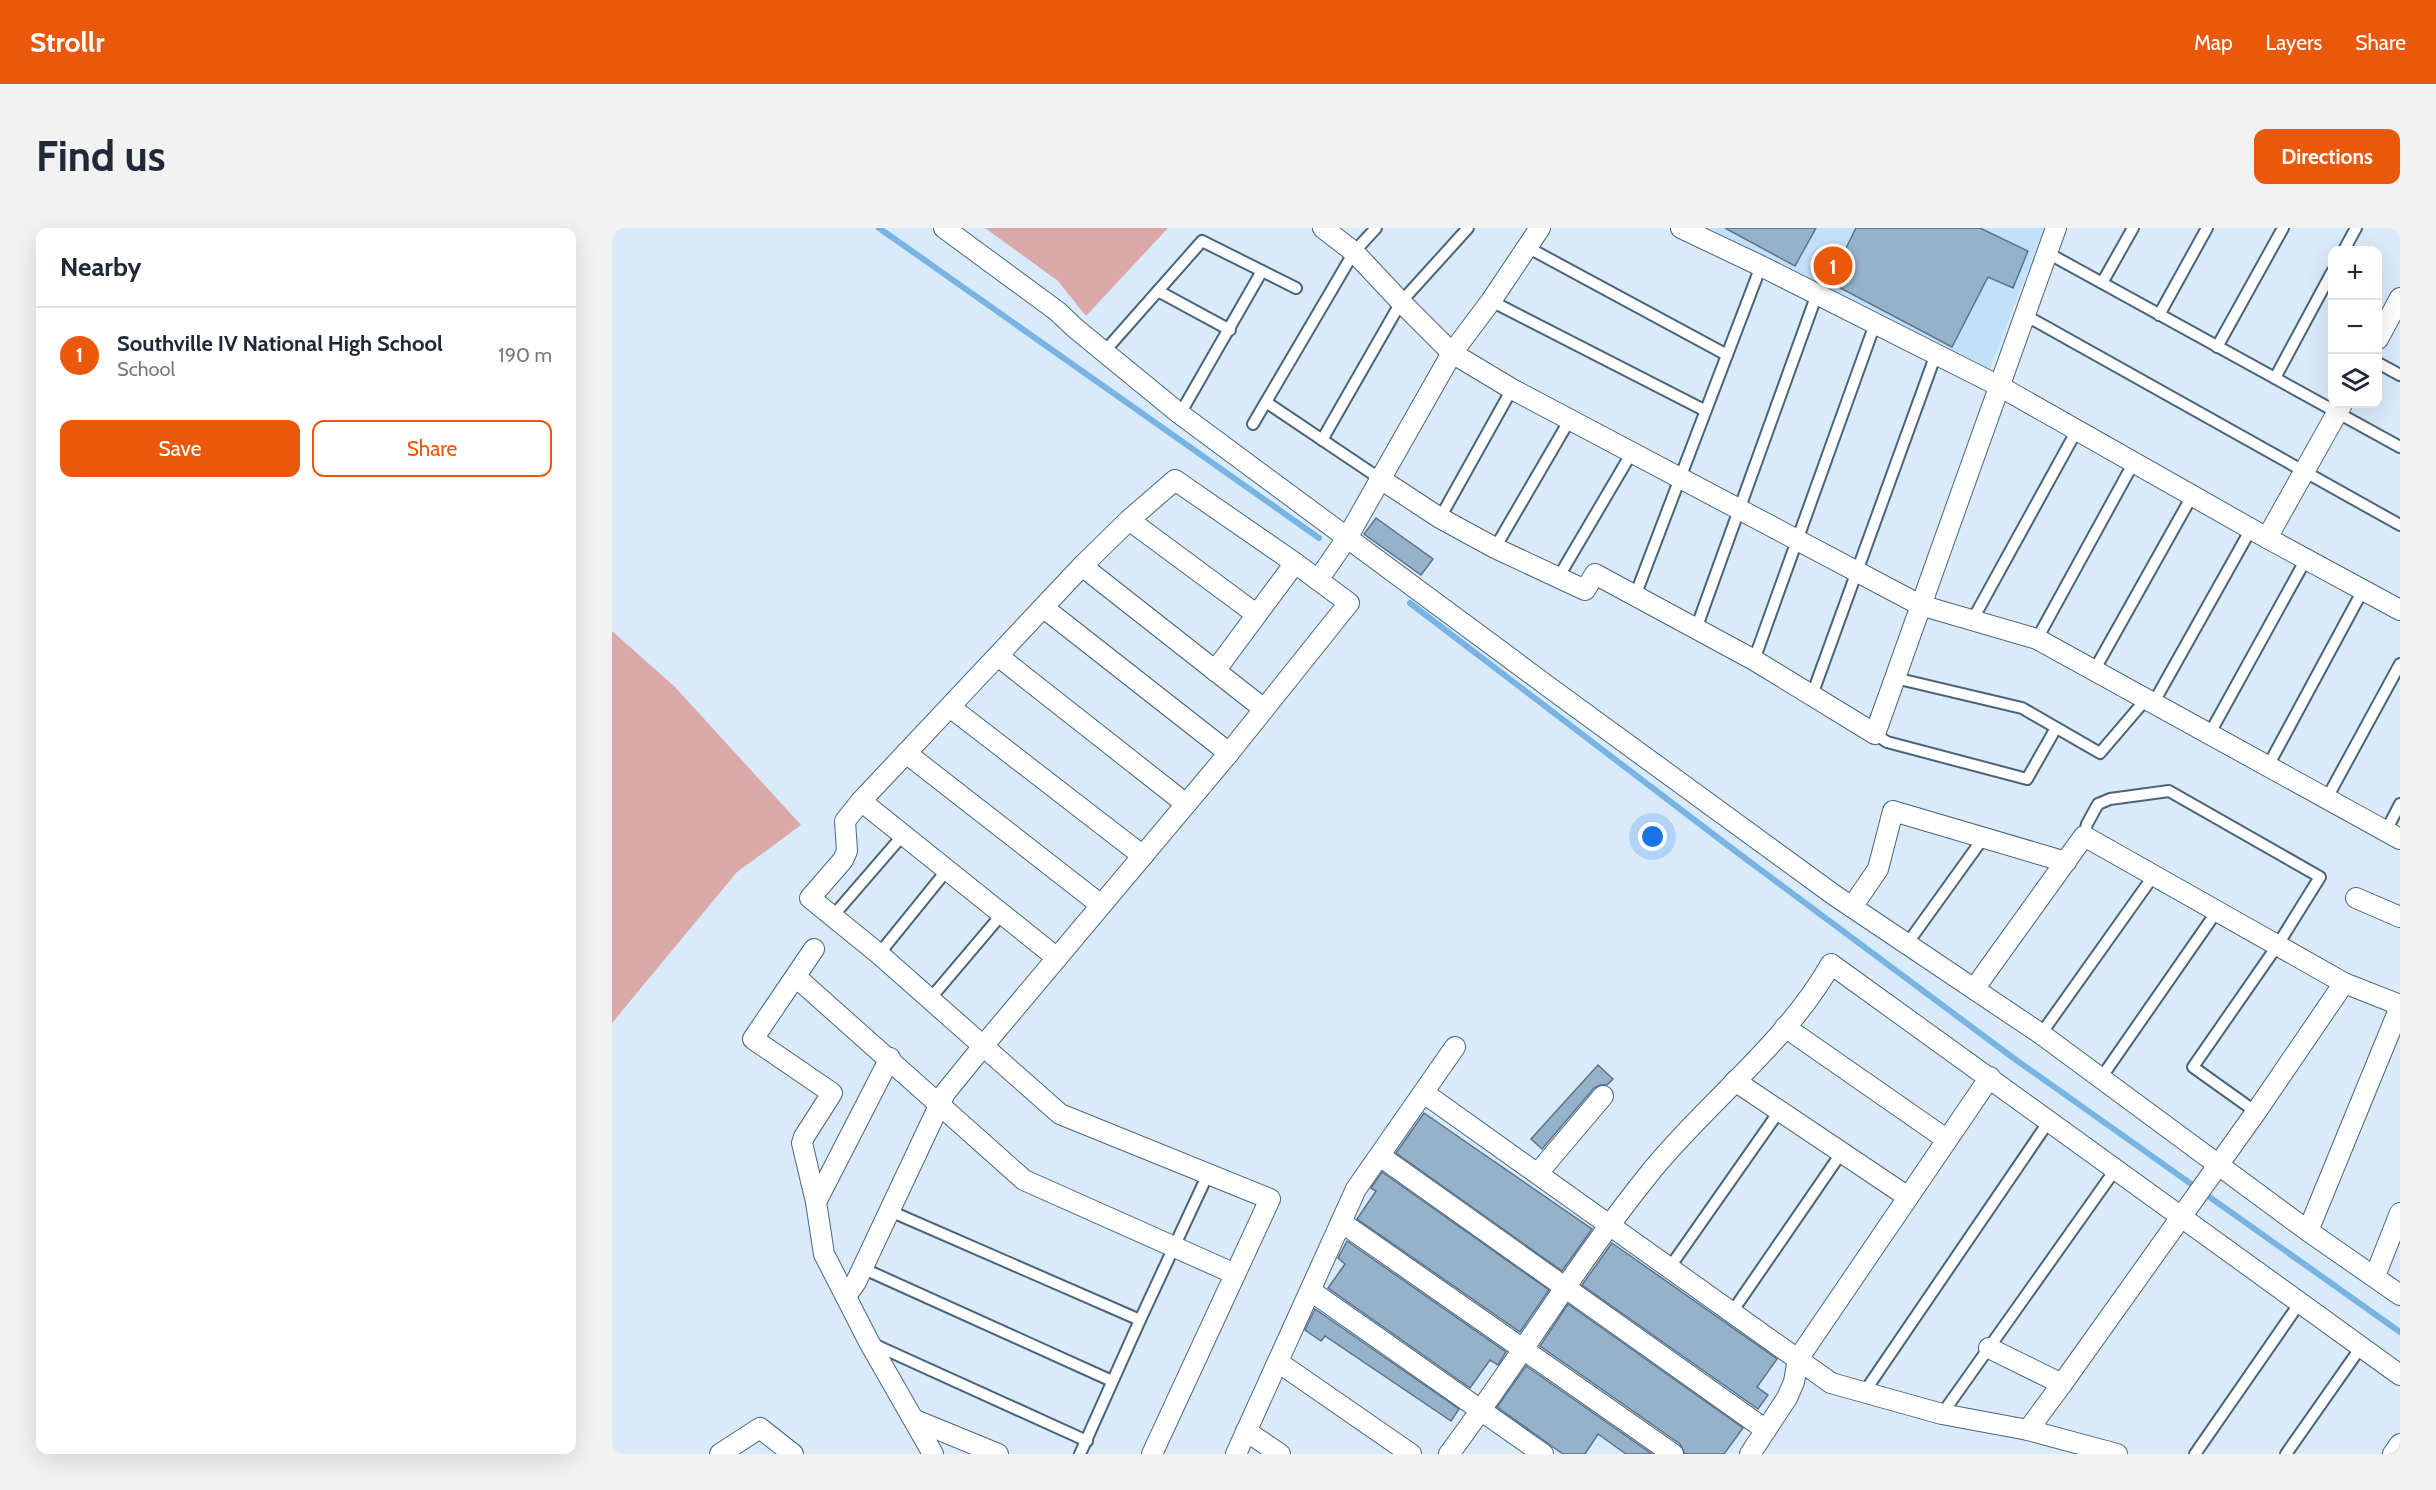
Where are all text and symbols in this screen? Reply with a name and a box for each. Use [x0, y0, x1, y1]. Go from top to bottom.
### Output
text: Strollr [30, 25, 104, 59]
text: Map [2194, 30, 2233, 55]
text: Layers [2266, 30, 2322, 55]
text: Share [2355, 30, 2406, 55]
button: Directions [2254, 129, 2400, 184]
text: Find us [36, 130, 165, 182]
pin: 1 [1814, 243, 1852, 288]
map controls [2328, 246, 2382, 408]
button: + [2328, 246, 2382, 300]
text: Nearby [60, 251, 141, 283]
button: − [2328, 300, 2382, 354]
text: Southville IV National High School [117, 330, 443, 357]
text: 1 [76, 343, 83, 367]
text: 190 m [498, 343, 552, 367]
button: layers [2328, 354, 2382, 408]
text: School [117, 357, 175, 381]
button: Save [60, 420, 300, 477]
button: Share [312, 420, 552, 477]
your location [1638, 822, 1667, 851]

